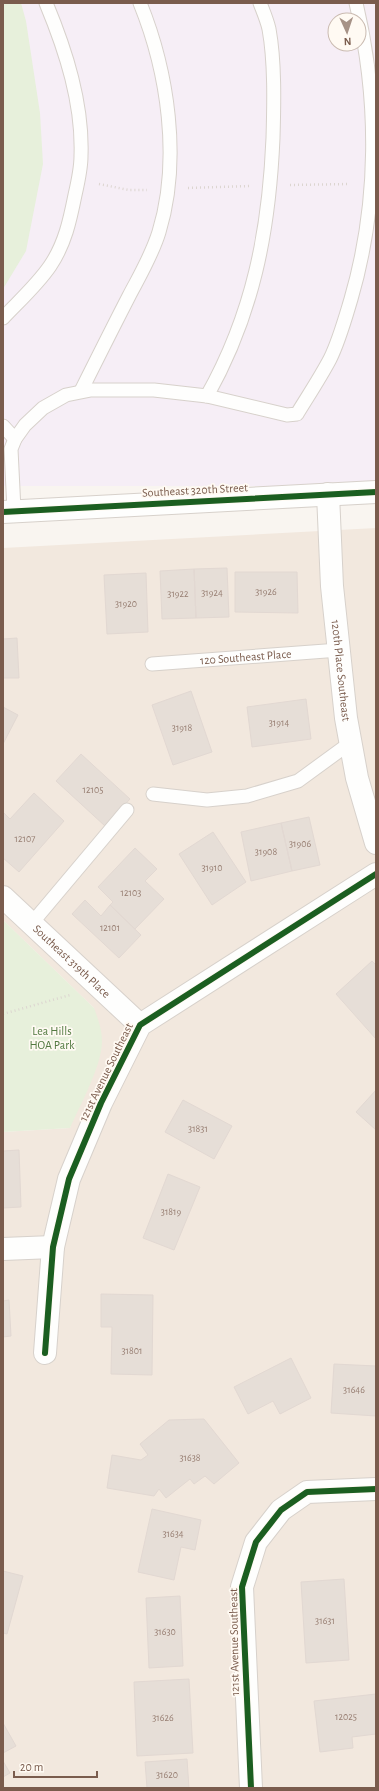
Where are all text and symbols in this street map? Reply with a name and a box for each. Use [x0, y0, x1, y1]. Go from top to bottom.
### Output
north arrow [327, 12, 367, 52]
text: N [343, 36, 352, 47]
street label: Southeast 320th Street [142, 481, 248, 499]
house number: 31926 [255, 587, 277, 597]
house number: 31924 [201, 588, 223, 598]
house number: 31922 [167, 589, 189, 599]
house number: 31920 [115, 599, 137, 609]
street label: 120th Place Southeast [330, 619, 352, 722]
street label: 120 Southeast Place [200, 648, 292, 666]
house number: 31914 [269, 718, 289, 728]
house number: 31918 [172, 723, 192, 733]
house number: 12105 [83, 785, 103, 795]
house number: 12107 [15, 834, 35, 844]
house number: 31906 [289, 839, 311, 849]
house number: 31908 [255, 847, 277, 857]
house number: 31910 [202, 863, 222, 873]
house number: 12103 [121, 888, 141, 898]
street label: Southeast 319th Place [31, 922, 113, 1000]
house number: 12101 [100, 923, 120, 933]
street label: 121st Avenue Southeast [77, 1021, 135, 1123]
park label: Lea Hills HOA Park [29, 1025, 75, 1051]
house number: 31831 [188, 1124, 208, 1134]
house number: 31819 [161, 1207, 182, 1217]
house number: 31801 [121, 1346, 143, 1356]
house number: 31646 [343, 1385, 365, 1395]
house number: 31638 [179, 1453, 201, 1463]
house number: 31634 [162, 1529, 184, 1539]
street label: 121st Avenue Southeast [227, 1588, 241, 1696]
house number: 31631 [315, 1616, 335, 1626]
house number: 31630 [154, 1627, 176, 1637]
house number: 12025 [335, 1712, 357, 1722]
house number: 31626 [152, 1713, 174, 1723]
scale bar [14, 1753, 97, 1779]
text: 20 m [20, 1761, 43, 1773]
house number: 31620 [156, 1770, 178, 1780]

